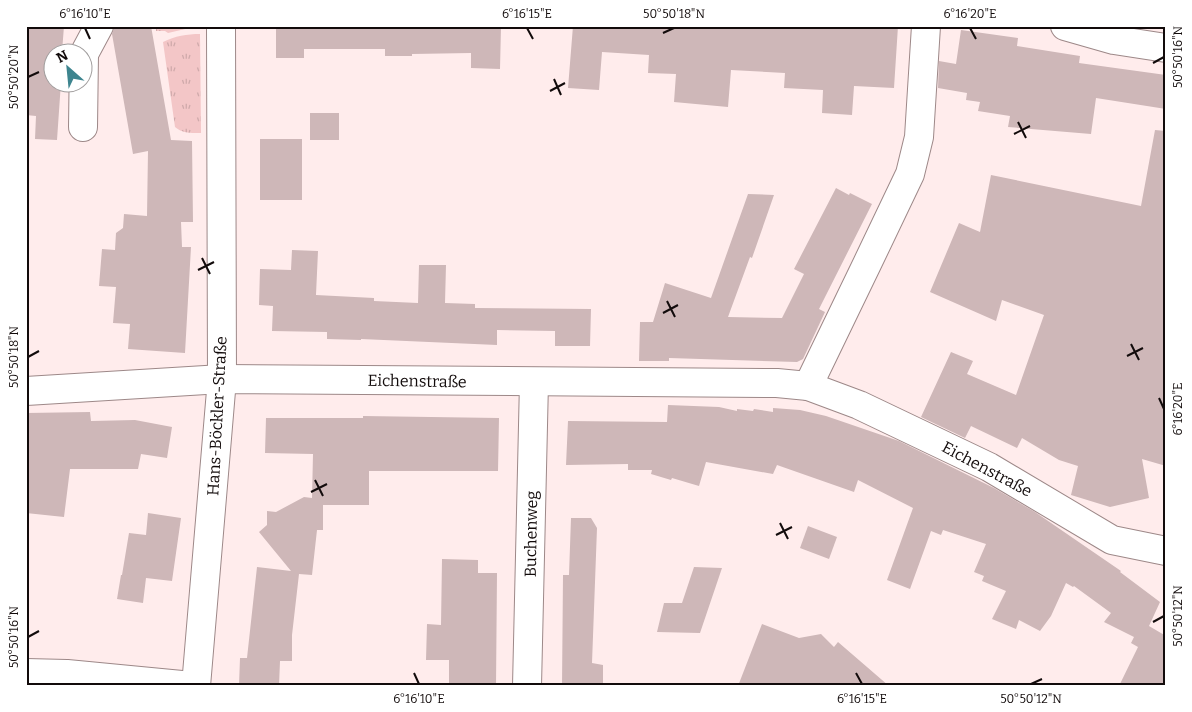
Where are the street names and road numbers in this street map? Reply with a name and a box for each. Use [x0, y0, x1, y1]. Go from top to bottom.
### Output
street label: Hans-Böckler-Straße [203, 336, 231, 496]
street label: Eichenstraße [367, 371, 467, 391]
street label: Eichenstraße [939, 437, 1035, 501]
street label: Buchenweg [521, 491, 541, 577]

